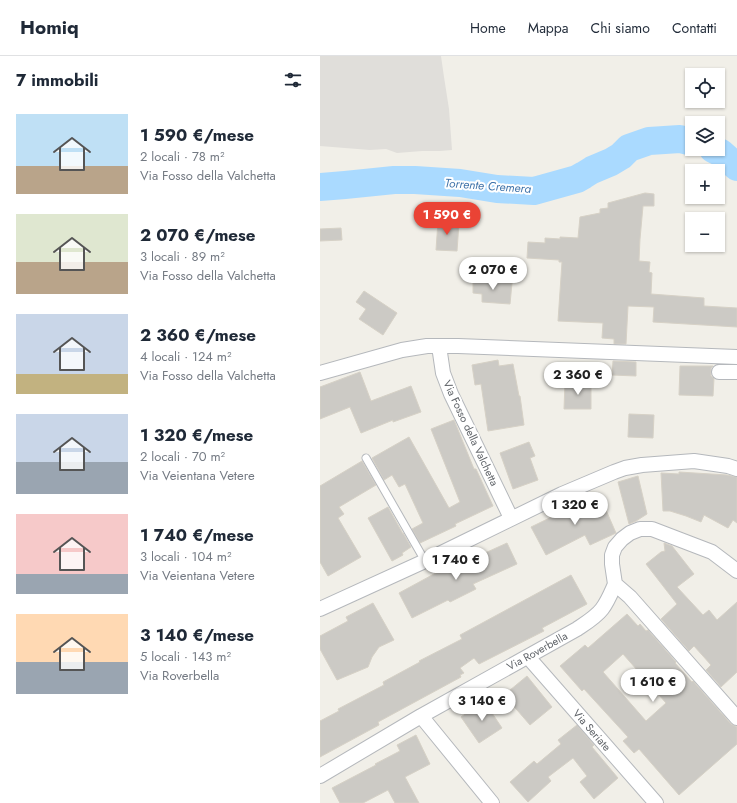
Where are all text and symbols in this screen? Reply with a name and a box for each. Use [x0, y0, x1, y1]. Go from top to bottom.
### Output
text: Homiq [20, 14, 79, 41]
text: Home [470, 18, 506, 38]
text: Mappa [528, 18, 569, 38]
text: Chi siamo [591, 18, 650, 38]
text: Contatti [672, 18, 717, 38]
text: 7 immobili [16, 68, 98, 92]
map controls [685, 68, 725, 252]
button: locate [685, 68, 725, 108]
icon: filters [282, 69, 304, 91]
button: layers [685, 116, 725, 156]
text: 1 590 €/mese [140, 123, 254, 147]
icon: home [48, 130, 96, 178]
text: 2 locali · 78 m² [140, 147, 224, 166]
button: + [685, 164, 725, 204]
text: Via Fosso della Valchetta [140, 166, 276, 185]
water label: Torrente Cremera [444, 174, 532, 198]
pin: 1 590 € [410, 202, 484, 236]
text: 1 590 € [423, 205, 471, 224]
button: − [685, 212, 725, 252]
text: 2 070 €/mese [140, 223, 256, 247]
icon: home [48, 230, 96, 278]
text: 3 locali · 89 m² [140, 247, 225, 266]
pin: 2 070 € [456, 257, 530, 291]
text: 2 070 € [468, 260, 518, 279]
text: Via Fosso della Valchetta [140, 266, 276, 285]
text: 2 360 €/mese [140, 323, 256, 347]
icon: home [48, 330, 96, 378]
text: 4 locali · 124 m² [140, 347, 231, 366]
pin: 2 360 € [541, 362, 615, 396]
text: 2 360 € [553, 365, 603, 384]
text: Via Fosso della Valchetta [140, 366, 276, 385]
street label: Via Fosso della Valchetta [439, 378, 503, 488]
text: 1 320 €/mese [140, 423, 253, 447]
icon: home [48, 430, 96, 478]
text: 2 locali · 70 m² [140, 447, 225, 466]
text: Via Veientana Vetere [140, 466, 255, 485]
pin: 1 320 € [538, 492, 612, 526]
text: 1 320 € [551, 495, 599, 514]
text: 1 740 €/mese [140, 523, 254, 547]
icon: home [48, 530, 96, 578]
text: 3 locali · 104 m² [140, 547, 231, 566]
pin: 1 740 € [419, 547, 493, 581]
text: 1 740 € [432, 550, 480, 569]
text: Via Veientana Vetere [140, 566, 255, 585]
text: 3 140 €/mese [140, 623, 254, 647]
street label: Via Roverbella [504, 628, 570, 674]
icon: home [48, 630, 96, 678]
text: 5 locali · 143 m² [140, 647, 231, 666]
text: Via Roverbella [140, 666, 219, 685]
pin: 1 610 € [616, 669, 690, 703]
text: 1 610 € [630, 672, 676, 691]
pin: 3 140 € [445, 688, 519, 722]
text: 3 140 € [458, 691, 506, 710]
street label: Via Seriate [569, 706, 615, 755]

